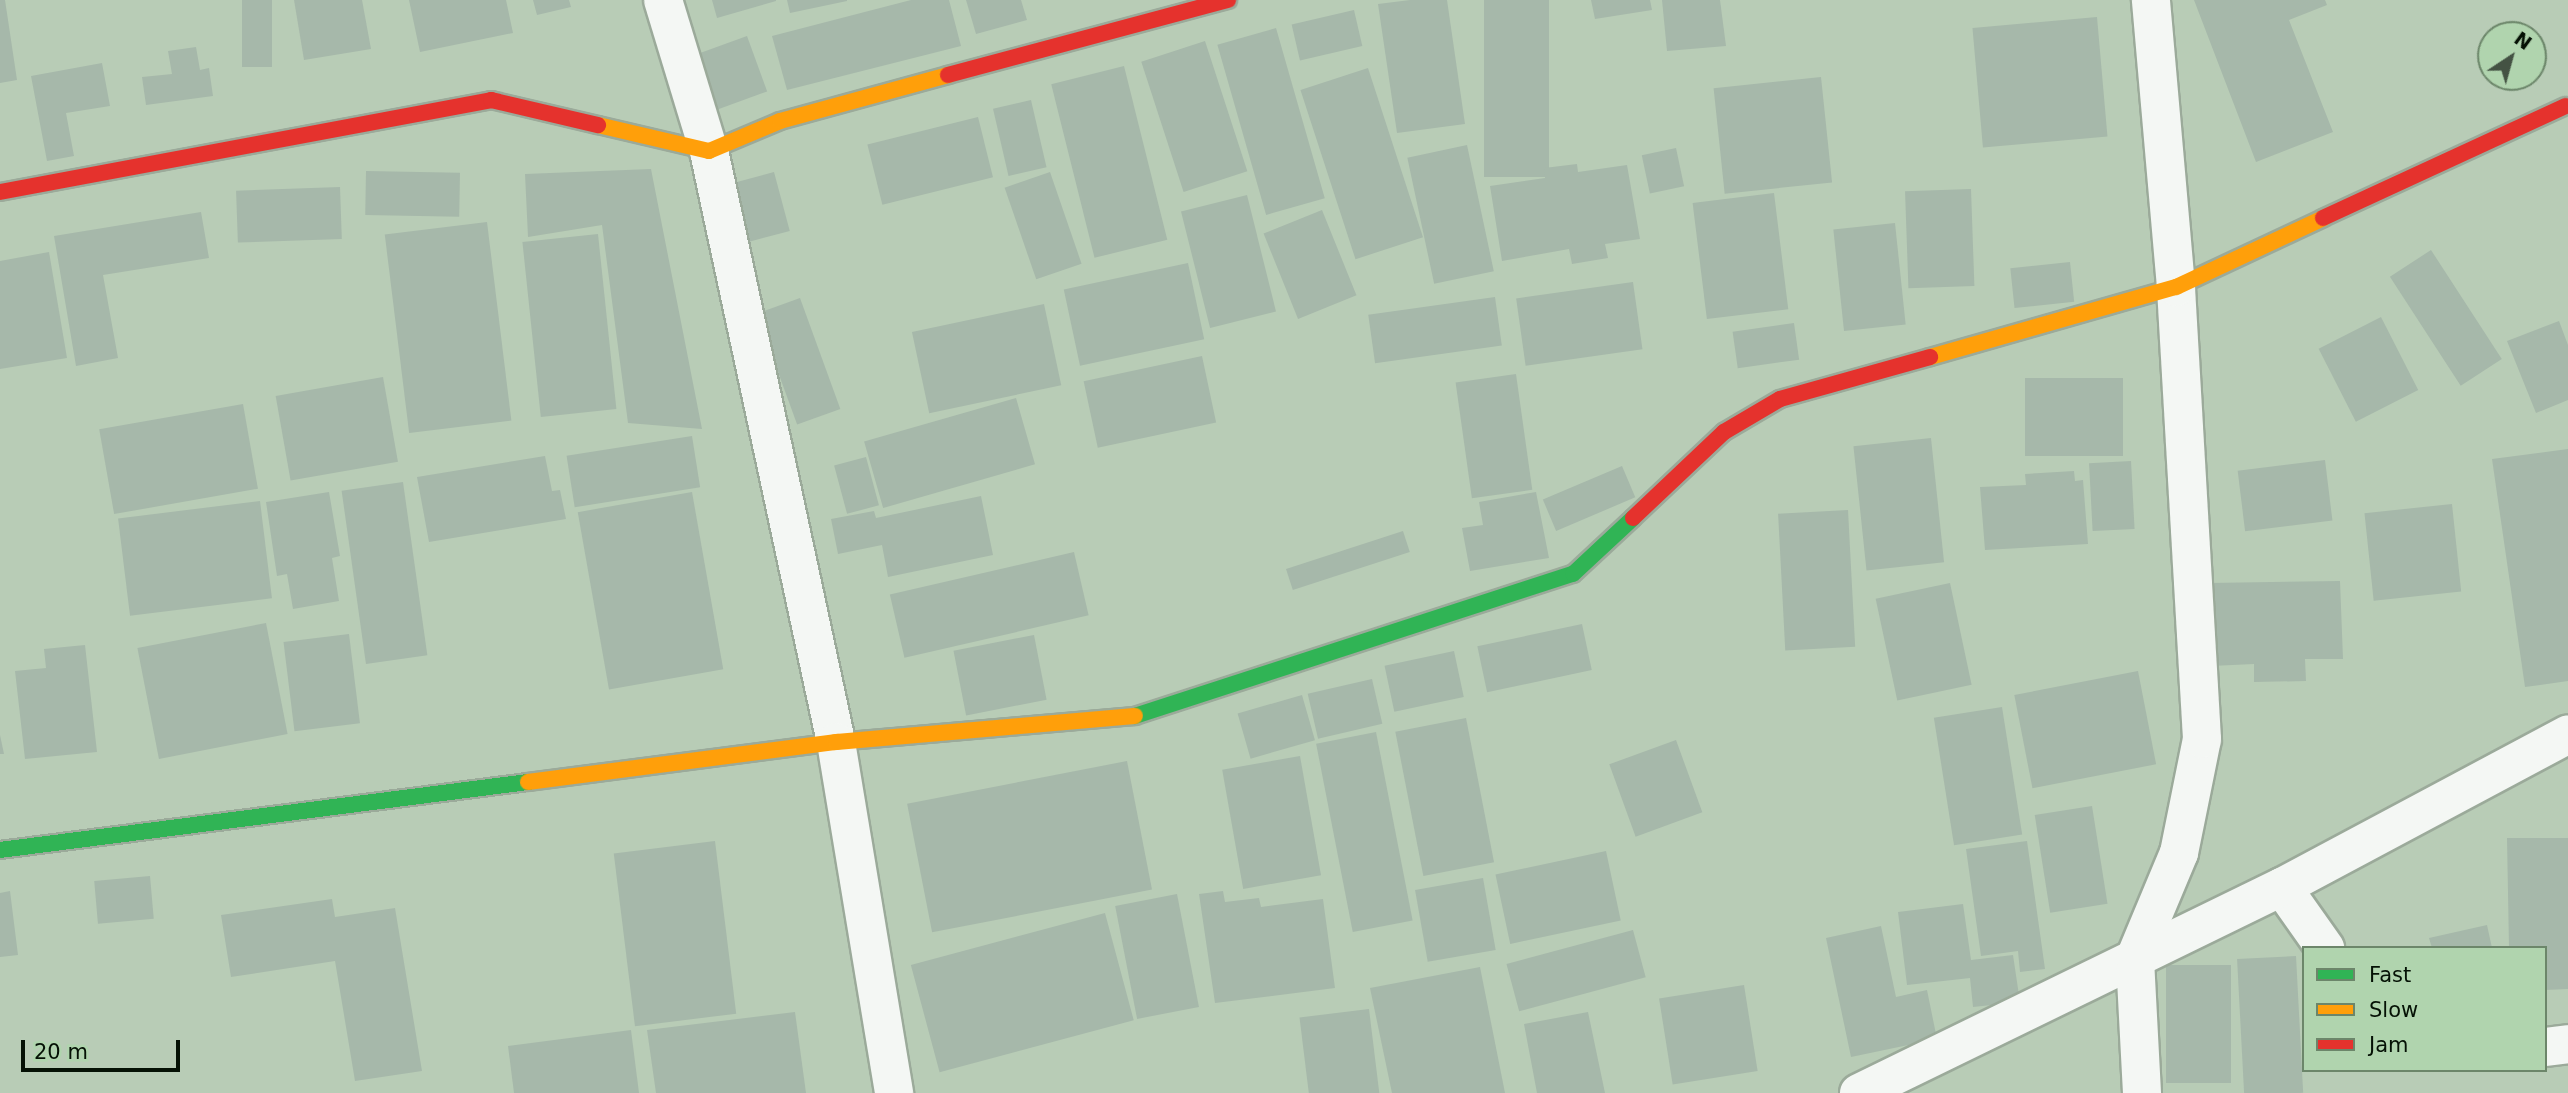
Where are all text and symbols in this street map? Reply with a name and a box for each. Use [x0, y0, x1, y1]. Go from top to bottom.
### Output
north arrow [2477, 21, 2547, 91]
text: N [2510, 27, 2536, 54]
legend [2302, 946, 2547, 1072]
text: Fast [2369, 963, 2411, 987]
text: Slow [2369, 998, 2418, 1022]
scale bar [24, 1026, 184, 1070]
text: Jam [2369, 1033, 2409, 1057]
text: 20 m [34, 1040, 88, 1064]

